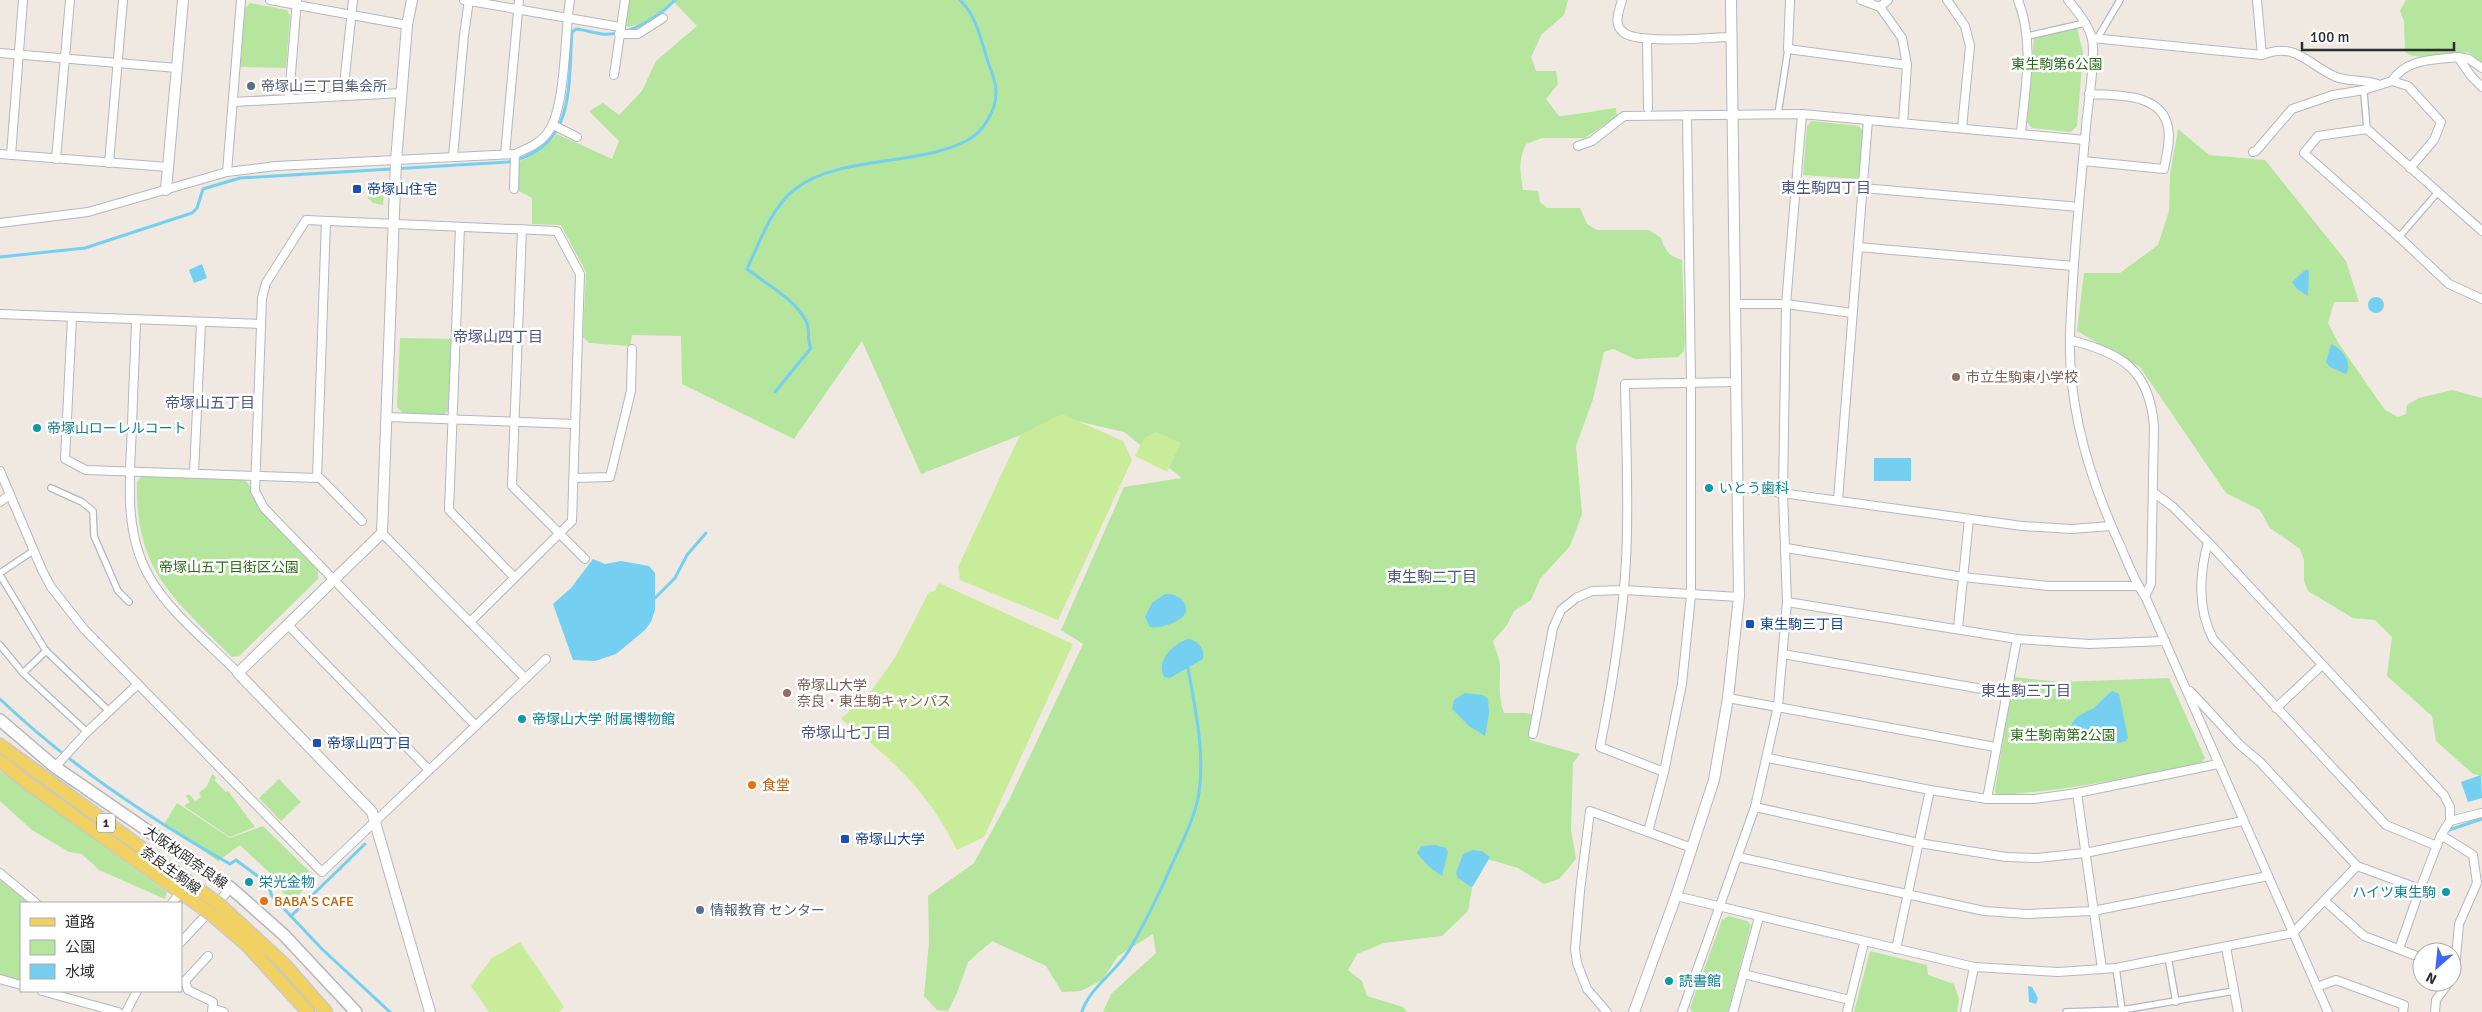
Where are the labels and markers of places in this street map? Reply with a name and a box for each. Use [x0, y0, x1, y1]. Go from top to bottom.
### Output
place label: 帝塚山三丁目集会所 [261, 78, 387, 95]
marker: 帝塚山三丁目集会所 [245, 80, 257, 92]
place label: 帝塚山住宅 [367, 181, 437, 198]
marker: 帝塚山住宅 [351, 183, 363, 195]
place label: 市立生駒東小学校 [1966, 369, 2078, 386]
marker: 市立生駒東小学校 [1950, 371, 1962, 383]
place label: 帝塚山ローレルコート [47, 420, 187, 437]
marker: 帝塚山ローレルコート [31, 422, 43, 434]
place label: いとう歯科 [1719, 480, 1789, 497]
marker: いとう歯科 [1703, 482, 1715, 494]
place label: 東生駒三丁目 [1760, 616, 1844, 633]
marker: 東生駒三丁目 [1744, 618, 1756, 630]
place label: 帝塚山大学 奈良・東生駒キャンパス [797, 677, 951, 710]
marker: 帝塚山大学 奈良・東生駒キャンパス [781, 687, 793, 699]
place label: 帝塚山大学 附属博物館 [532, 711, 675, 728]
marker: 帝塚山大学 附属博物館 [516, 713, 528, 725]
place label: 帝塚山四丁目 [327, 735, 411, 752]
marker: 帝塚山四丁目 [311, 737, 323, 749]
place label: 食堂 [762, 777, 790, 794]
marker: 食堂 [746, 779, 758, 791]
place label: 帝塚山大学 [855, 831, 925, 848]
marker: 帝塚山大学 [839, 833, 851, 845]
place label: 栄光金物 [259, 874, 315, 891]
marker: 栄光金物 [243, 876, 255, 888]
place label: ハイツ東生駒 [2352, 884, 2436, 901]
marker: ハイツ東生駒 [2440, 886, 2452, 898]
place label: BABA'S CAFE [274, 893, 354, 910]
marker: BABA'S CAFE [258, 895, 270, 907]
place label: 情報教育 センター [710, 902, 825, 919]
marker: 情報教育 センター [694, 904, 706, 916]
place label: 読書館 [1679, 973, 1721, 990]
marker: 読書館 [1663, 975, 1675, 987]

